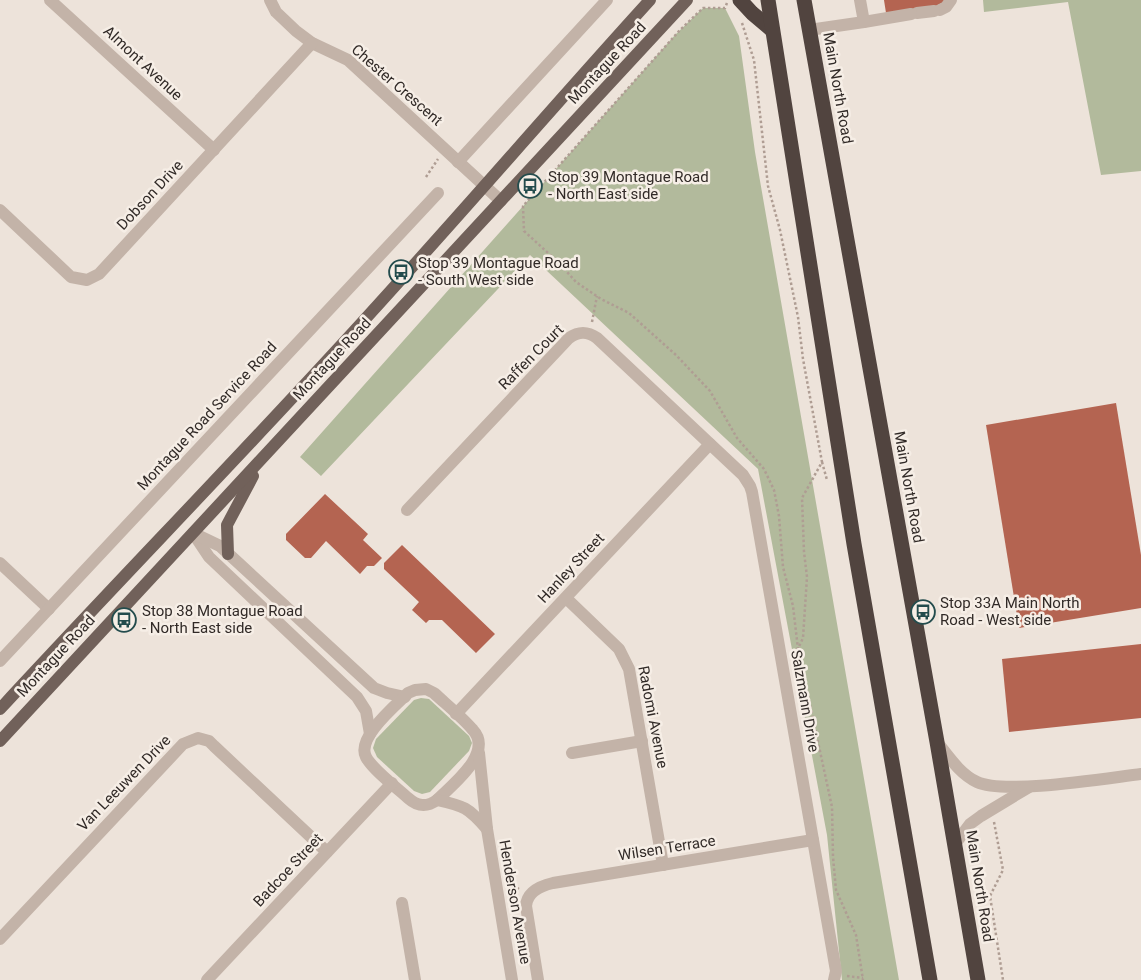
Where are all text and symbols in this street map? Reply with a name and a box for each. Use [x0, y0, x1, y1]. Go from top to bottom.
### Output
street label: Montague Road [564, 18, 650, 108]
street label: Almont Avenue [100, 22, 186, 104]
street label: Main North Road [819, 31, 857, 145]
street label: Chester Crescent [348, 41, 446, 130]
street label: Dobson Drive [113, 156, 187, 234]
place label: Stop 39 Montague Road - North East side [548, 168, 709, 203]
bus stop icon: Stop 39 Montague Road - North East side [517, 173, 543, 199]
place label: Stop 39 Montague Road - South West side [418, 254, 579, 289]
bus stop icon: Stop 39 Montague Road - South West side [388, 259, 414, 285]
street label: Montague Road [289, 314, 375, 404]
street label: Raffen Court [495, 321, 567, 393]
street label: Montague Road Service Road [133, 338, 281, 494]
street label: Main North Road [890, 430, 928, 544]
street label: Hanley Street [534, 529, 608, 607]
place label: Stop 33A Main North Road - West side [940, 594, 1080, 629]
bus stop icon: Stop 33A Main North Road - West side [910, 599, 936, 625]
place label: Stop 38 Montague Road - North East side [142, 602, 303, 637]
bus stop icon: Stop 38 Montague Road - North East side [111, 607, 137, 633]
street label: Montague Road [13, 611, 99, 701]
street label: Salzmann Drive [787, 648, 823, 754]
street label: Radomi Avenue [634, 664, 672, 770]
street label: Van Leeuwen Drive [74, 731, 174, 835]
street label: Main North Road [962, 829, 998, 943]
street label: Badcoe Street [249, 830, 327, 910]
street label: Wilsen Terrace [617, 831, 717, 865]
street label: Henderson Avenue [495, 838, 535, 966]

